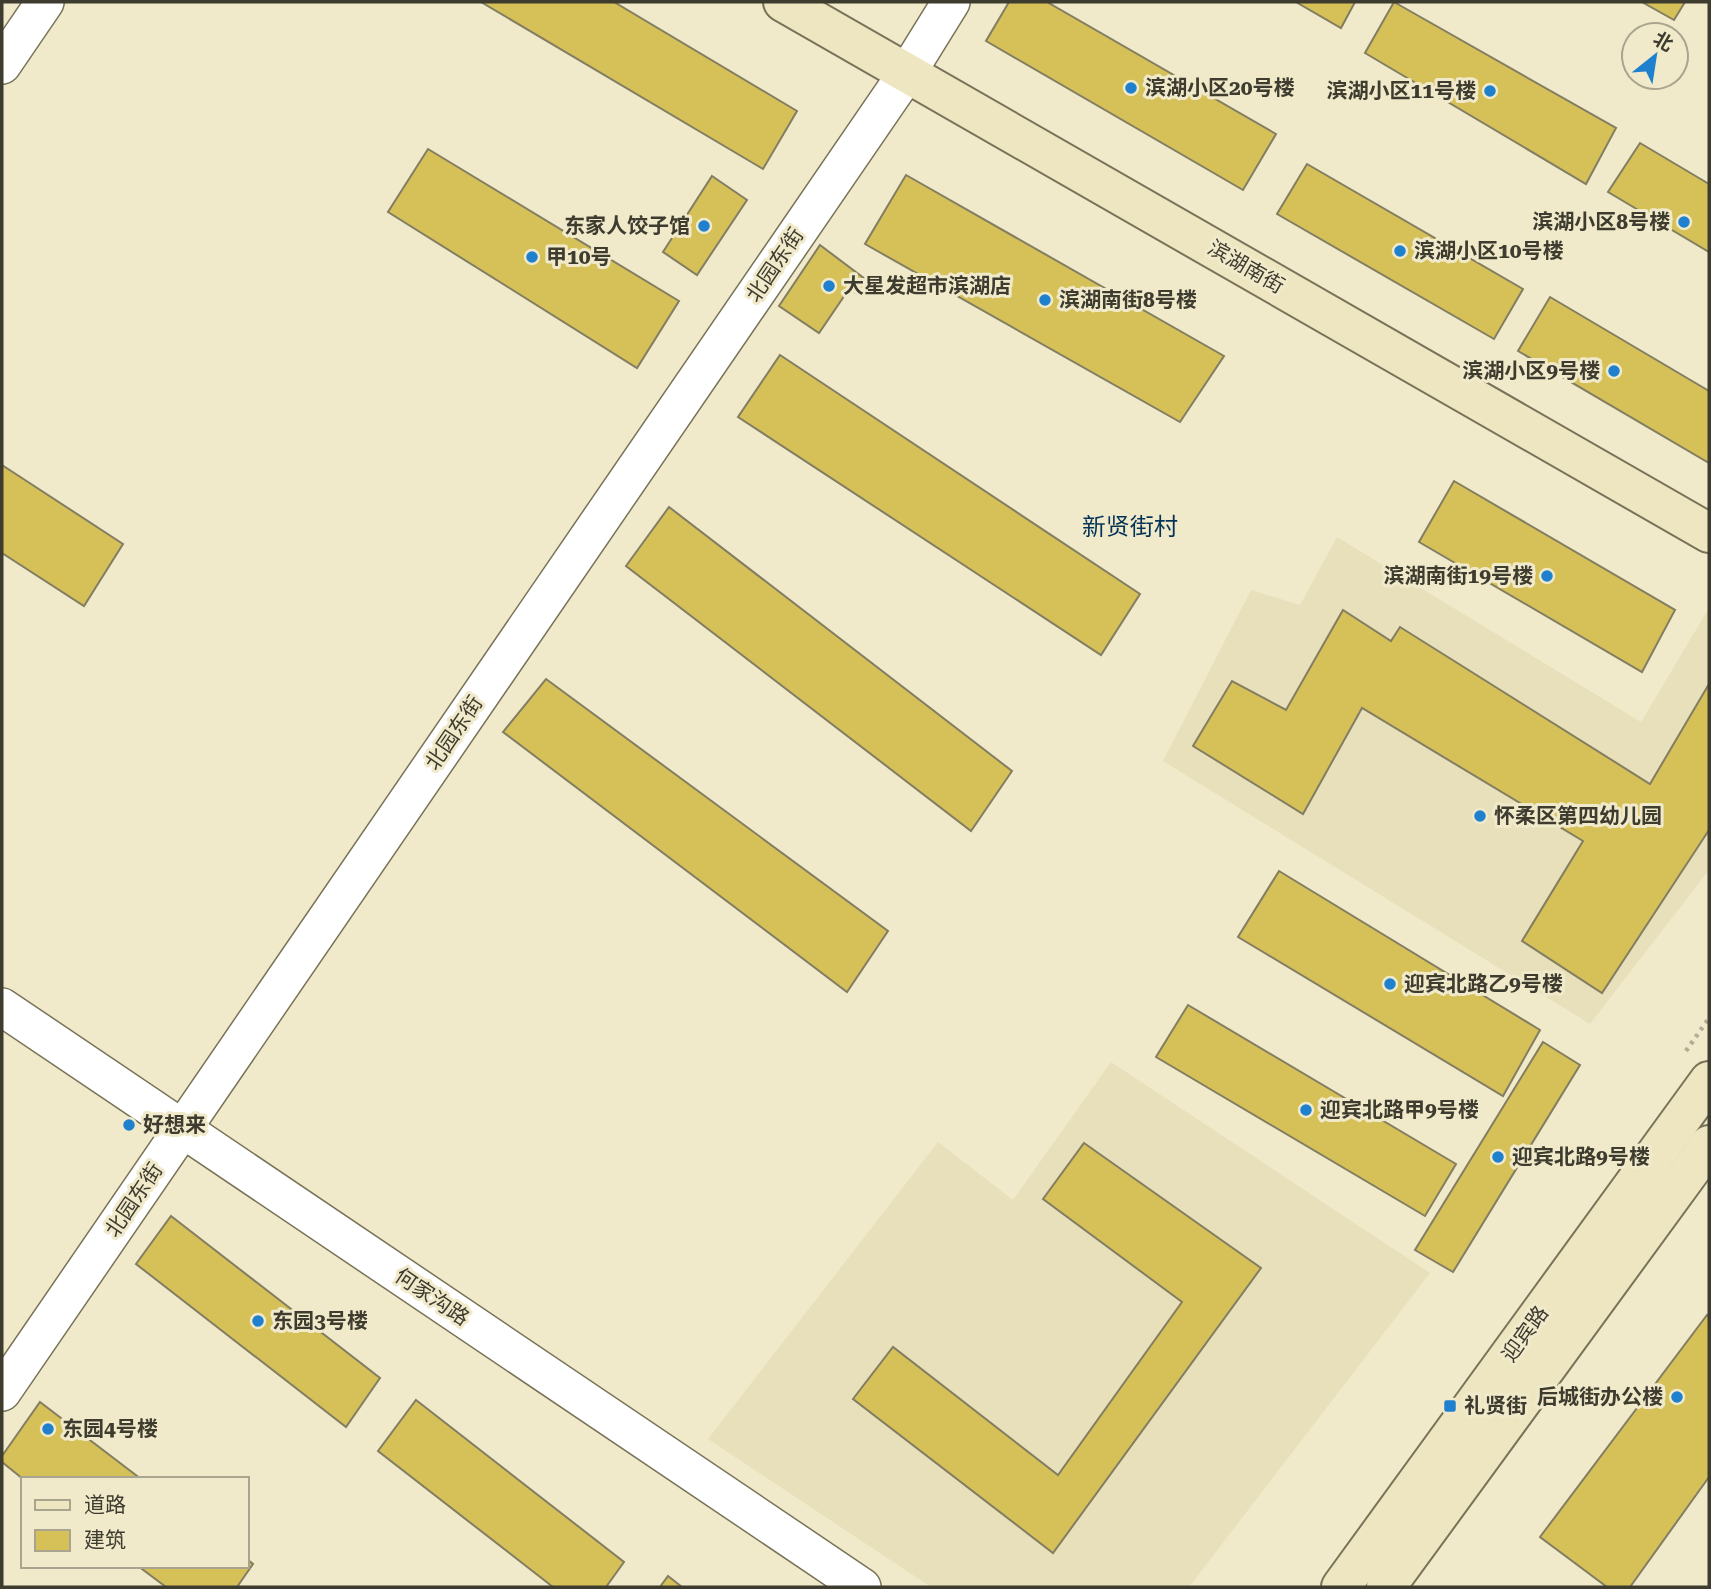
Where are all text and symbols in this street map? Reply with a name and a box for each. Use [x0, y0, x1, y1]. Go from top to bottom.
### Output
north arrow [1620, 21, 1690, 91]
text: 北 [1649, 27, 1677, 56]
place label: 滨湖小区20号楼 [1145, 76, 1295, 100]
place label: 滨湖小区11号楼 [1326, 79, 1476, 103]
marker: 滨湖小区20号楼 [1123, 80, 1139, 96]
marker: 滨湖小区11号楼 [1482, 83, 1498, 99]
place label: 滨湖小区8号楼 [1532, 210, 1670, 234]
place label: 东家人饺子馆 [564, 214, 690, 238]
marker: 滨湖小区8号楼 [1676, 214, 1692, 230]
marker: 东家人饺子馆 [696, 218, 712, 234]
street label: 北园东街 [742, 223, 808, 307]
street label: 滨湖南街 [1204, 236, 1288, 298]
place label: 滨湖小区10号楼 [1414, 239, 1564, 263]
marker: 滨湖小区10号楼 [1392, 243, 1408, 259]
place label: 甲10号 [546, 245, 612, 269]
marker: 甲10号 [524, 249, 540, 265]
place label: 大星发超市滨湖店 [843, 274, 1011, 298]
marker: 大星发超市滨湖店 [821, 278, 837, 294]
place label: 滨湖南街8号楼 [1059, 288, 1197, 312]
marker: 滨湖南街8号楼 [1037, 292, 1053, 308]
place label: 滨湖小区9号楼 [1462, 359, 1600, 383]
marker: 滨湖小区9号楼 [1606, 363, 1622, 379]
district label: 新贤街村 [1082, 513, 1178, 541]
place label: 滨湖南街19号楼 [1383, 564, 1533, 588]
marker: 滨湖南街19号楼 [1539, 568, 1555, 584]
street label: 北园东街 [421, 691, 487, 775]
place label: 怀柔区第四幼儿园 [1494, 804, 1662, 828]
marker: 怀柔区第四幼儿园 [1472, 808, 1488, 824]
place label: 迎宾北路乙9号楼 [1404, 972, 1563, 996]
marker: 迎宾北路乙9号楼 [1382, 976, 1398, 992]
place label: 迎宾北路甲9号楼 [1320, 1098, 1479, 1122]
marker: 迎宾北路甲9号楼 [1298, 1102, 1314, 1118]
place label: 好想来 [143, 1113, 206, 1137]
marker: 好想来 [121, 1117, 137, 1133]
place label: 迎宾北路9号楼 [1512, 1145, 1650, 1169]
marker: 迎宾北路9号楼 [1490, 1149, 1506, 1165]
street label: 北园东街 [101, 1158, 167, 1242]
street label: 何家沟路 [390, 1264, 474, 1330]
street label: 迎宾路 [1497, 1301, 1553, 1367]
place label: 东园3号楼 [272, 1309, 368, 1333]
marker: 东园3号楼 [250, 1313, 266, 1329]
place label: 后城街办公楼 [1537, 1385, 1663, 1409]
marker: 后城街办公楼 [1669, 1389, 1685, 1405]
place label: 礼贤街 [1464, 1394, 1527, 1418]
marker: 礼贤街 [1442, 1398, 1458, 1414]
place label: 东园4号楼 [62, 1417, 158, 1441]
marker: 东园4号楼 [40, 1421, 56, 1437]
legend [21, 1477, 248, 1568]
text: 道路 [84, 1493, 126, 1517]
text: 建筑 [84, 1528, 126, 1552]

